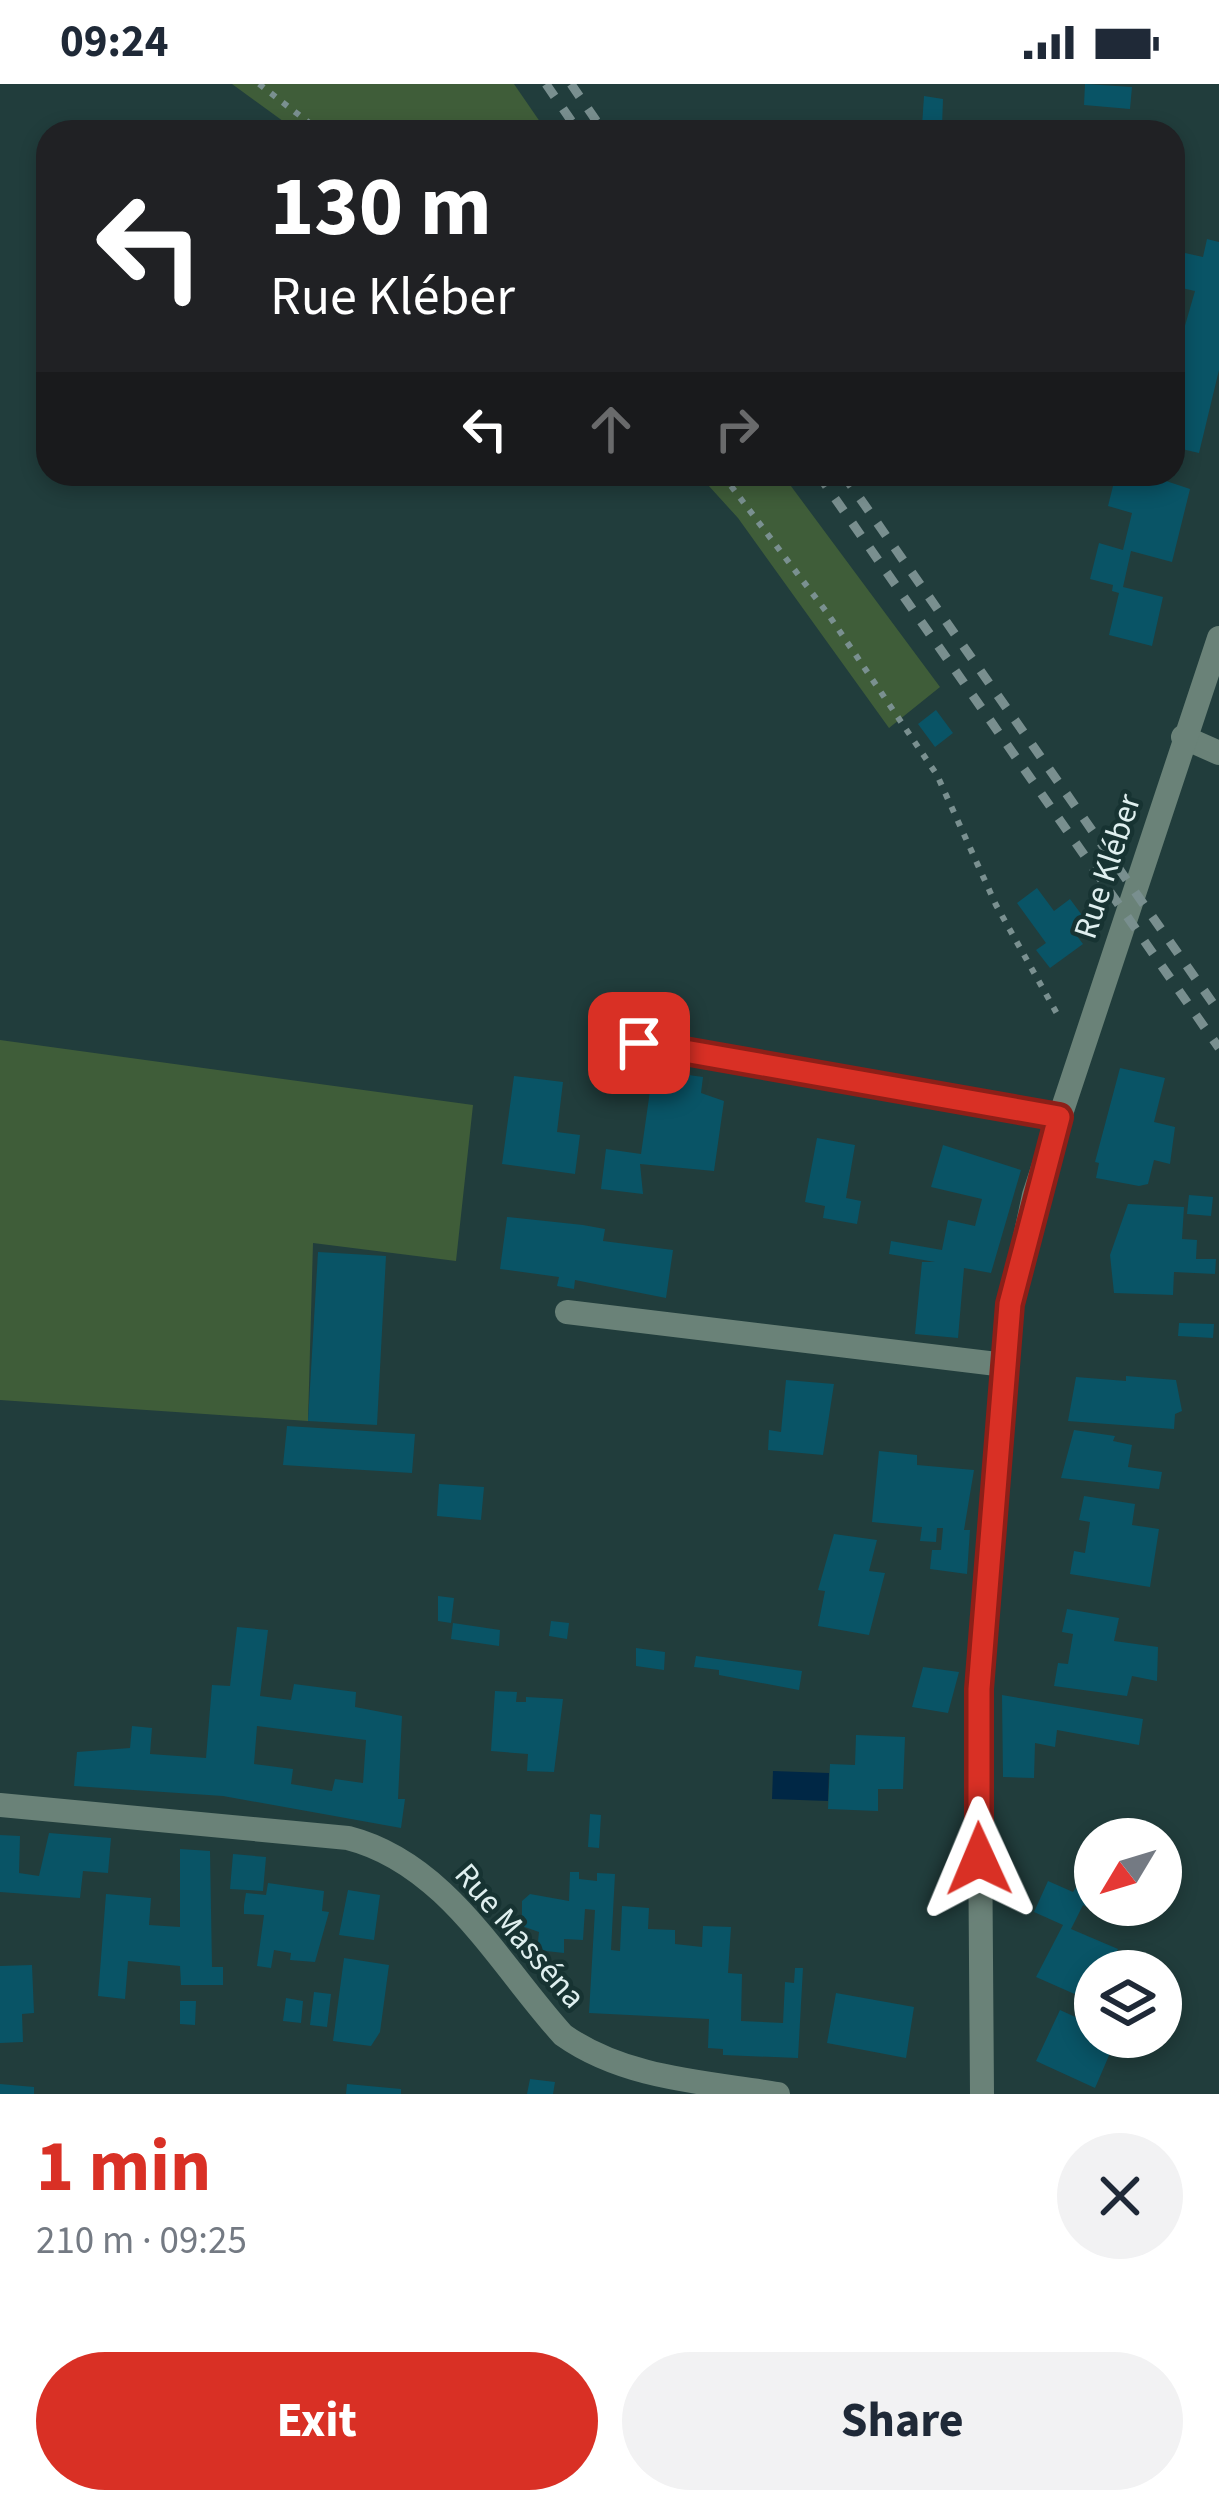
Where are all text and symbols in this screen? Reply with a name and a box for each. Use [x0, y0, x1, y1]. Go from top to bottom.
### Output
text: 09:24 [60, 10, 169, 74]
text: 130 m [270, 148, 492, 268]
icon: left [72, 168, 228, 324]
text: Rue Kléber [270, 259, 515, 336]
icon: left [452, 396, 518, 462]
icon: ahead [578, 396, 644, 462]
icon: right [704, 396, 770, 462]
street label: Rue Kléber [1062, 788, 1153, 945]
pin [588, 992, 690, 1094]
icon: arrive [606, 1010, 672, 1076]
position arrow [916, 1796, 1042, 1922]
north arrow [1074, 1818, 1182, 1926]
map controls [1074, 1818, 1182, 2058]
street label: Rue Masséna [443, 1853, 596, 2019]
button: layers [1074, 1950, 1182, 2058]
text: 1 min [36, 2116, 211, 2219]
button: close [1057, 2133, 1183, 2259]
text: 210 m · 09:25 [36, 2213, 247, 2269]
button: Exit [36, 2352, 598, 2490]
button: Share [622, 2352, 1183, 2490]

